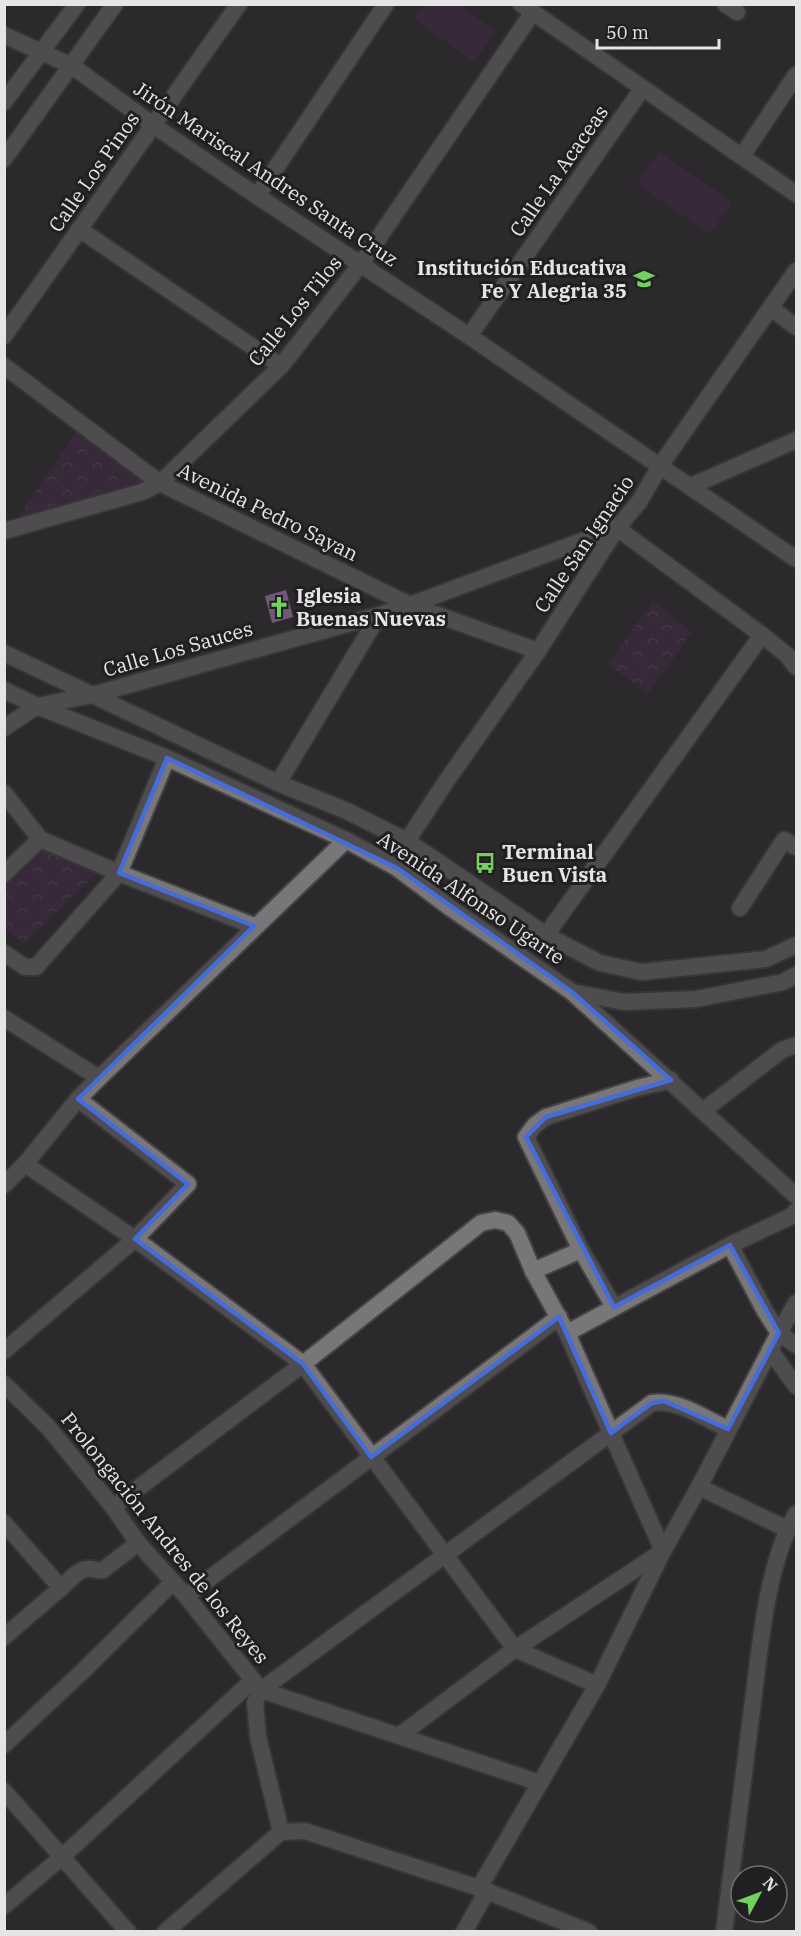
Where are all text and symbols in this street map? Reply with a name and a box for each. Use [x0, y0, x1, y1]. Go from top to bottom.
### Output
scale bar [597, 12, 718, 50]
text: 50 m [606, 21, 649, 44]
street label: Jirón Mariscal Andres Santa Cruz [129, 75, 404, 272]
street label: Calle La Acaceas [503, 99, 614, 242]
street label: Calle Los Pinos [42, 106, 145, 237]
street label: Calle Los Tilos [242, 250, 348, 372]
place label: Institución Educativa Fe Y Alegria 35 [417, 254, 627, 304]
school or university icon: Institución Educativa Fe Y Alegria 35 [632, 267, 656, 291]
street label: Avenida Pedro Sayan [173, 456, 363, 567]
street label: Calle San Ignacio [528, 470, 640, 618]
place label: Iglesia Buenas Nuevas [296, 582, 446, 632]
church icon: Iglesia Buenas Nuevas [267, 595, 291, 619]
street label: Calle Los Sauces [100, 614, 256, 683]
street label: Avenida Alfonso Ugarte [372, 825, 570, 970]
place label: Terminal Buen Vista [502, 838, 607, 888]
bus stop icon: Terminal Buen Vista [473, 851, 497, 875]
street label: Prolongación Andres de los Reyes [55, 1406, 275, 1669]
north arrow [729, 1864, 789, 1924]
text: N [759, 1873, 782, 1895]

